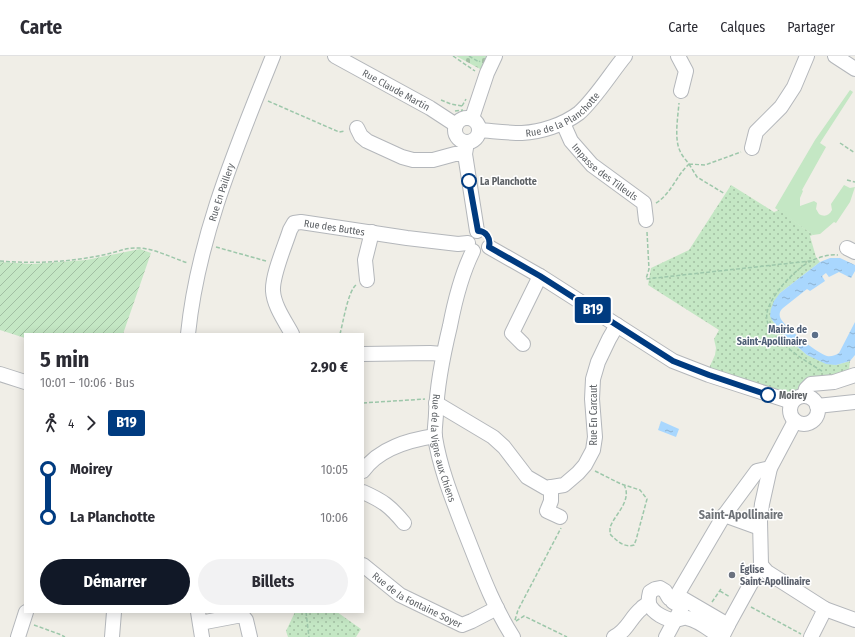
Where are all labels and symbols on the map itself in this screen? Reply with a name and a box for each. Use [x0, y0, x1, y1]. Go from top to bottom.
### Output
street label: Rue Claude Martin [360, 67, 432, 114]
street label: Rue de la Planchotte [525, 90, 603, 140]
street label: Impasse des Tilleuls [569, 141, 640, 204]
street label: Rue En Paillery [207, 161, 238, 223]
marker: La Planchotte [461, 173, 477, 189]
place label: La Planchotte [480, 176, 537, 188]
street label: Rue des Buttes [303, 218, 366, 239]
line badge: B19 [570, 297, 616, 323]
place label: Mairie de Saint-Apollinaire [737, 324, 807, 348]
marker: Mairie de Saint-Apollinaire [810, 330, 820, 340]
street label: Rue En Carcaut [588, 384, 600, 445]
marker: Moirey [760, 387, 776, 403]
place label: Moirey [779, 390, 808, 402]
street label: Rue de la Vigne aux Chiens [428, 394, 458, 504]
district label: Saint-Apollinaire [699, 508, 783, 522]
place label: Église Saint-Apollinaire [740, 562, 810, 588]
street label: Rue de la Fontaine Soyer [370, 570, 464, 631]
marker: Église Saint-Apollinaire [727, 570, 737, 580]

